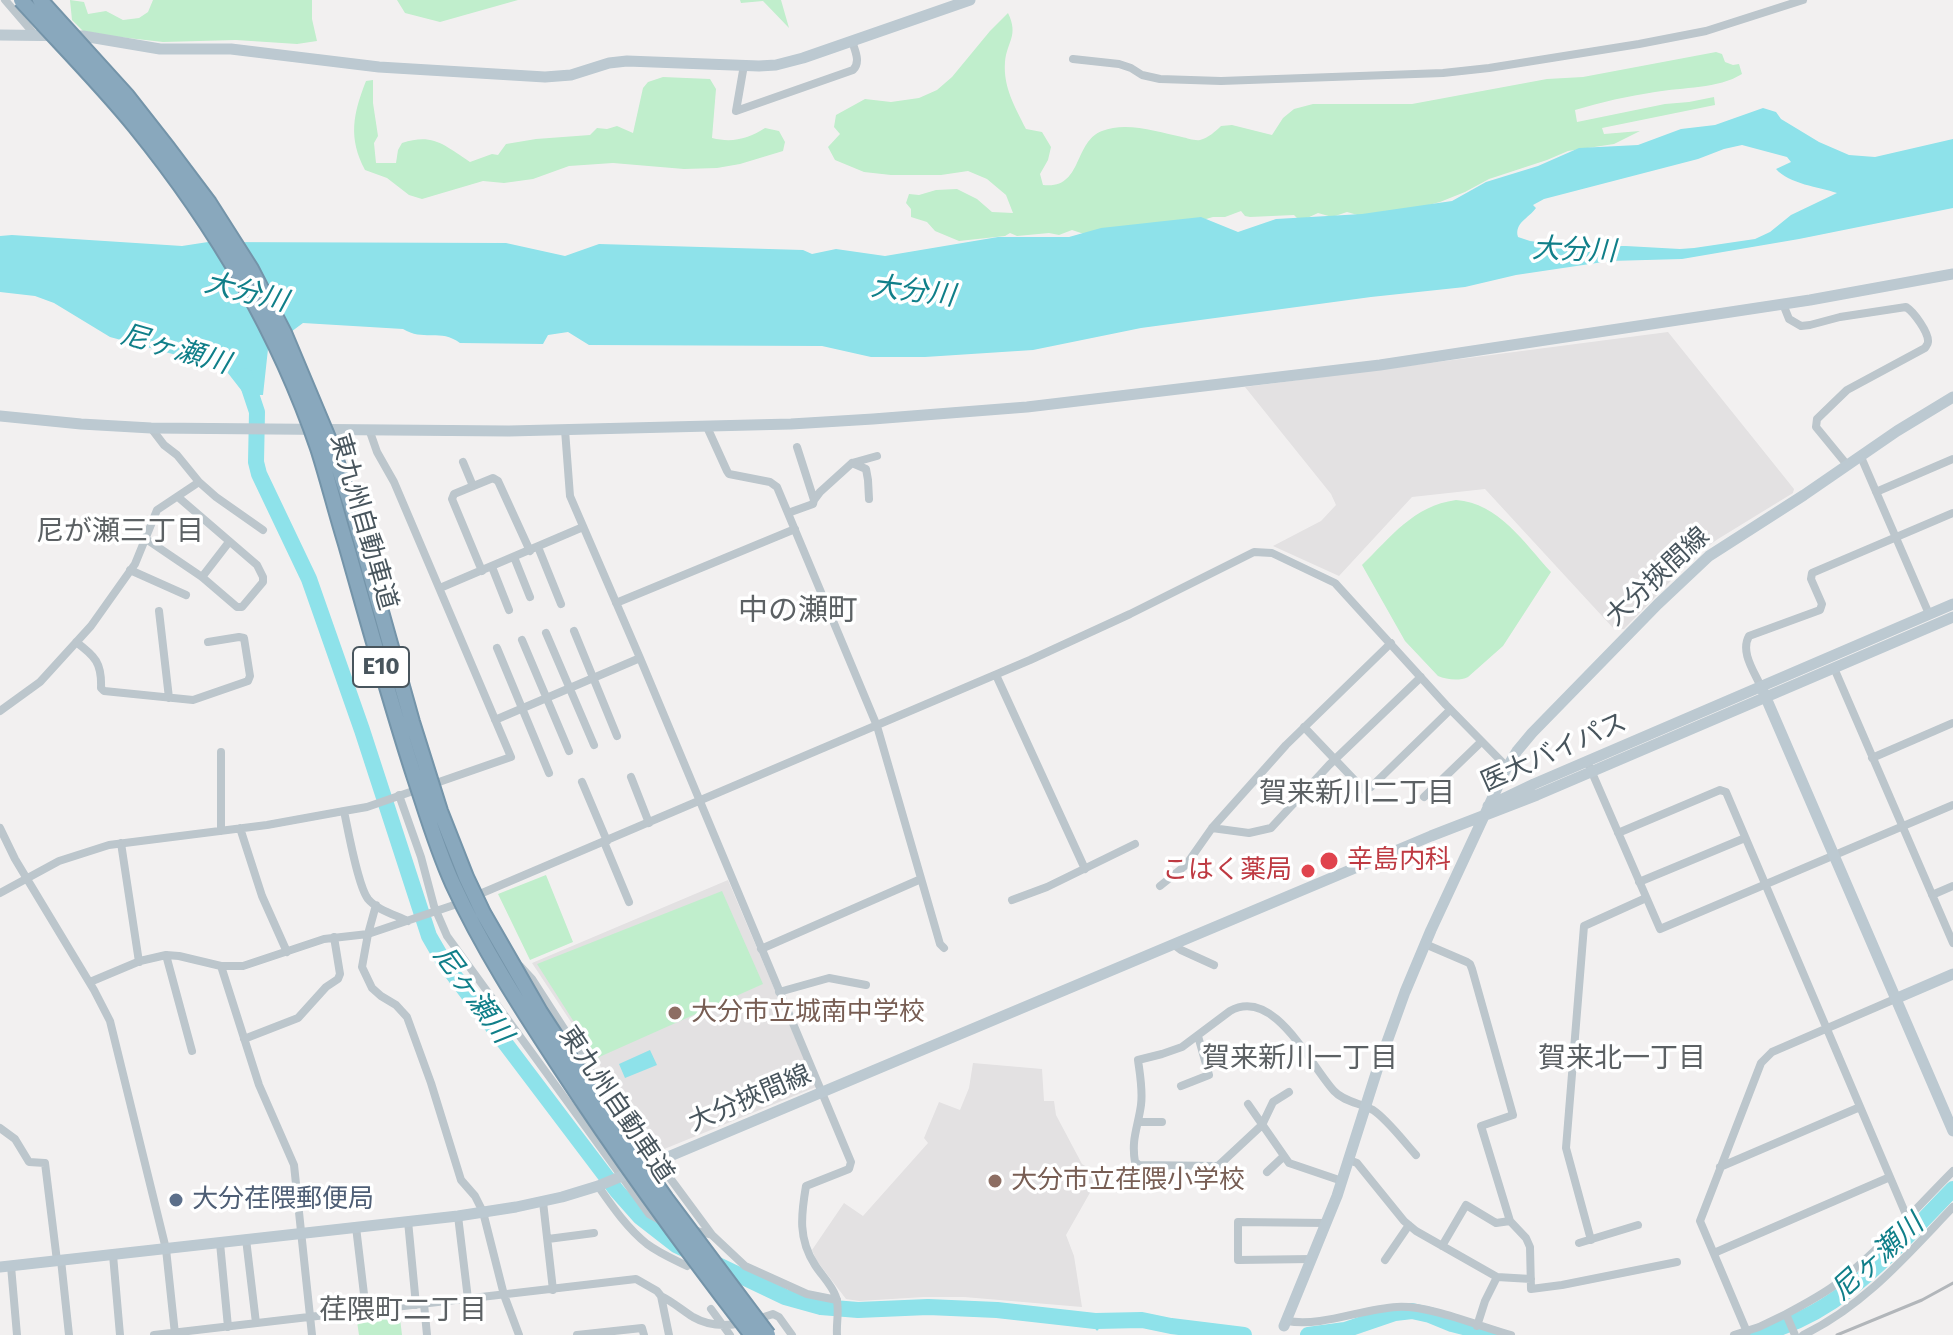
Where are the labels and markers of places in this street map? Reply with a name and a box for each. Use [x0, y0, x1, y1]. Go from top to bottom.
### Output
place label: 辛島内科 [1347, 845, 1451, 877]
marker: 辛島内科 [1318, 850, 1340, 872]
place label: こはく薬局 [1162, 855, 1292, 887]
marker: こはく薬局 [1299, 862, 1317, 880]
place label: 大分市立城南中学校 [691, 997, 925, 1029]
marker: 大分市立城南中学校 [666, 1004, 684, 1022]
place label: 大分市立荏隈小学校 [1011, 1165, 1245, 1197]
marker: 大分市立荏隈小学校 [986, 1172, 1004, 1190]
place label: 大分荏隈郵便局 [192, 1184, 374, 1216]
marker: 大分荏隈郵便局 [167, 1191, 185, 1209]

